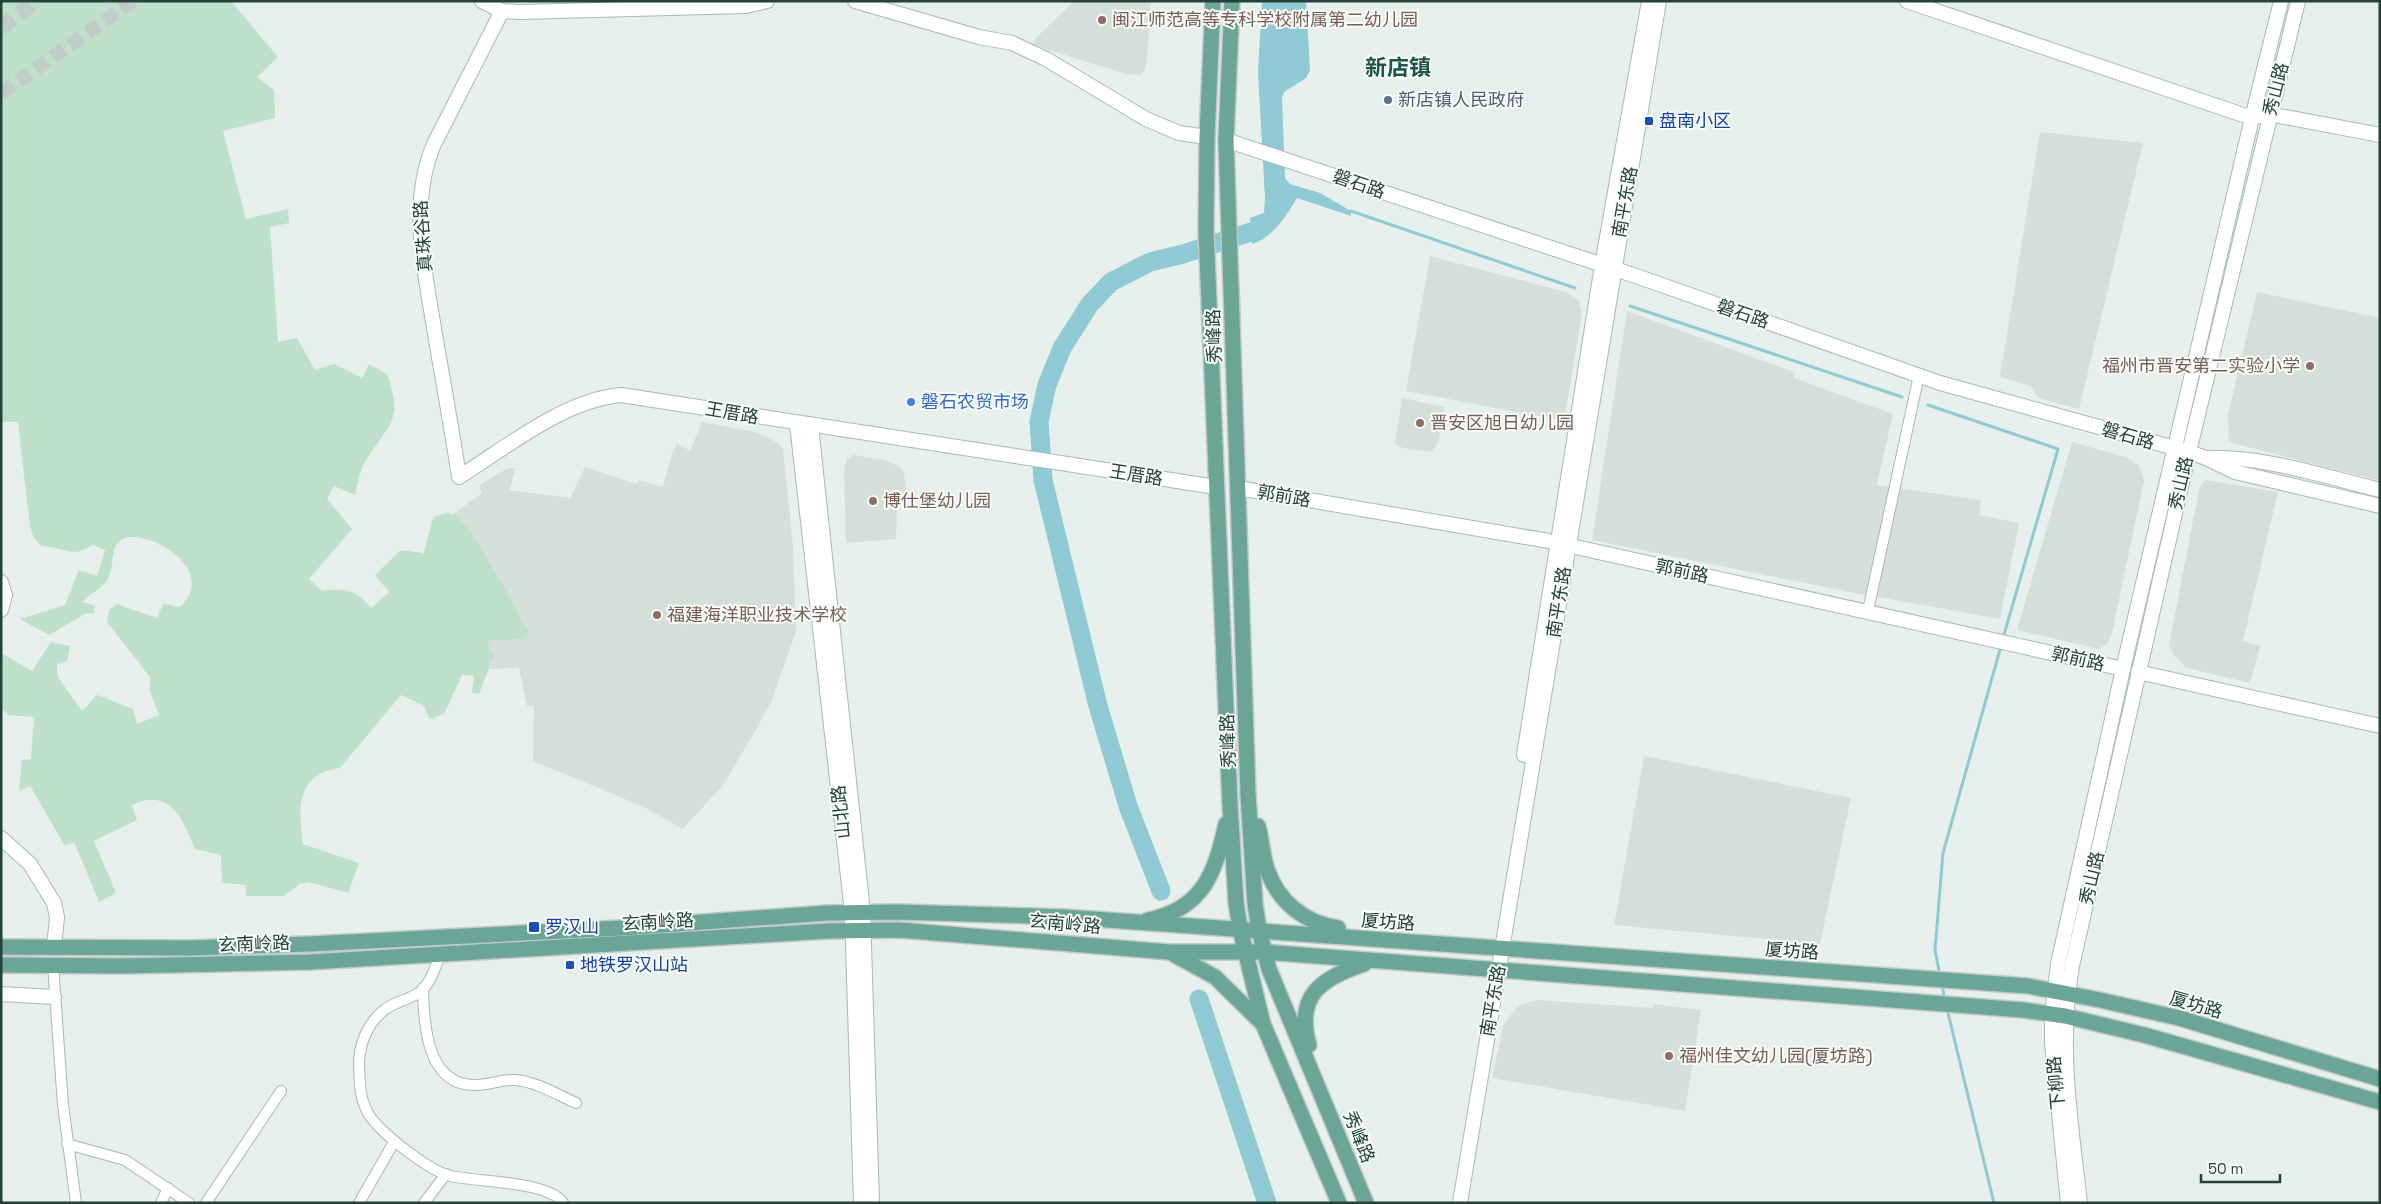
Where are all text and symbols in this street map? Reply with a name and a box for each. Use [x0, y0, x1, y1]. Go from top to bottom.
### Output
place label: 闽江师范高等专科学校附属第二幼儿园 [1112, 8, 1418, 31]
marker: 闽江师范高等专科学校附属第二幼儿园 [1096, 14, 1108, 26]
district label: 新店镇 [1365, 53, 1431, 81]
street label: 秀山路 [2258, 60, 2293, 118]
place label: 新店镇人民政府 [1398, 88, 1524, 111]
marker: 新店镇人民政府 [1382, 94, 1394, 106]
place label: 盘南小区 [1659, 109, 1731, 132]
marker: 盘南小区 [1643, 115, 1655, 127]
street label: 磐石路 [1330, 164, 1388, 203]
street label: 南平东路 [1607, 164, 1642, 239]
street label: 真珠谷路 [409, 199, 436, 273]
street label: 磐石路 [1714, 294, 1772, 333]
street label: 秀峰路 [1201, 309, 1226, 363]
place label: 福州市晋安第二实验小学 [2102, 354, 2300, 377]
marker: 福州市晋安第二实验小学 [2304, 360, 2316, 372]
place label: 磐石农贸市场 [921, 390, 1029, 413]
street label: 王厝路 [704, 396, 761, 429]
marker: 磐石农贸市场 [905, 396, 917, 408]
place label: 晋安区旭日幼儿园 [1430, 411, 1574, 434]
marker: 晋安区旭日幼儿园 [1414, 417, 1426, 429]
street label: 磐石路 [2099, 417, 2157, 454]
street label: 秀山路 [2163, 454, 2198, 512]
street label: 王厝路 [1108, 459, 1165, 490]
street label: 郭前路 [1256, 479, 1313, 512]
place label: 博仕堡幼儿园 [883, 489, 991, 512]
marker: 博仕堡幼儿园 [867, 495, 879, 507]
street label: 郭前路 [1653, 554, 1711, 587]
street label: 南平东路 [1542, 565, 1575, 639]
place label: 福建海洋职业技术学校 [667, 603, 847, 626]
marker: 福建海洋职业技术学校 [651, 609, 663, 621]
street label: 郭前路 [2049, 641, 2107, 676]
street label: 秀峰路 [1215, 714, 1240, 768]
street label: 山北路 [826, 784, 855, 840]
street label: 秀山路 [2074, 849, 2109, 907]
street label: 玄南岭路 [621, 908, 695, 935]
street label: 厦坊路 [1360, 908, 1416, 935]
street label: 玄南岭路 [1028, 909, 1102, 938]
place label: 罗汉山 [545, 915, 599, 938]
marker: 罗汉山 [527, 920, 541, 934]
street label: 玄南岭路 [218, 931, 290, 956]
street label: 厦坊路 [1764, 937, 1820, 964]
place label: 地铁罗汉山站 [580, 953, 688, 976]
marker: 地铁罗汉山站 [564, 959, 576, 971]
street label: 南平东路 [1475, 963, 1510, 1038]
street label: 厦坊路 [2167, 986, 2225, 1023]
place label: 福州佳文幼儿园(厦坊路) [1679, 1044, 1873, 1067]
marker: 福州佳文幼儿园(厦坊路) [1663, 1050, 1675, 1062]
street label: 下柳路 [2042, 1055, 2069, 1111]
street label: 秀峰路 [1339, 1107, 1380, 1166]
scale bar [2201, 1152, 2280, 1184]
text: 50 m [2208, 1159, 2243, 1178]

